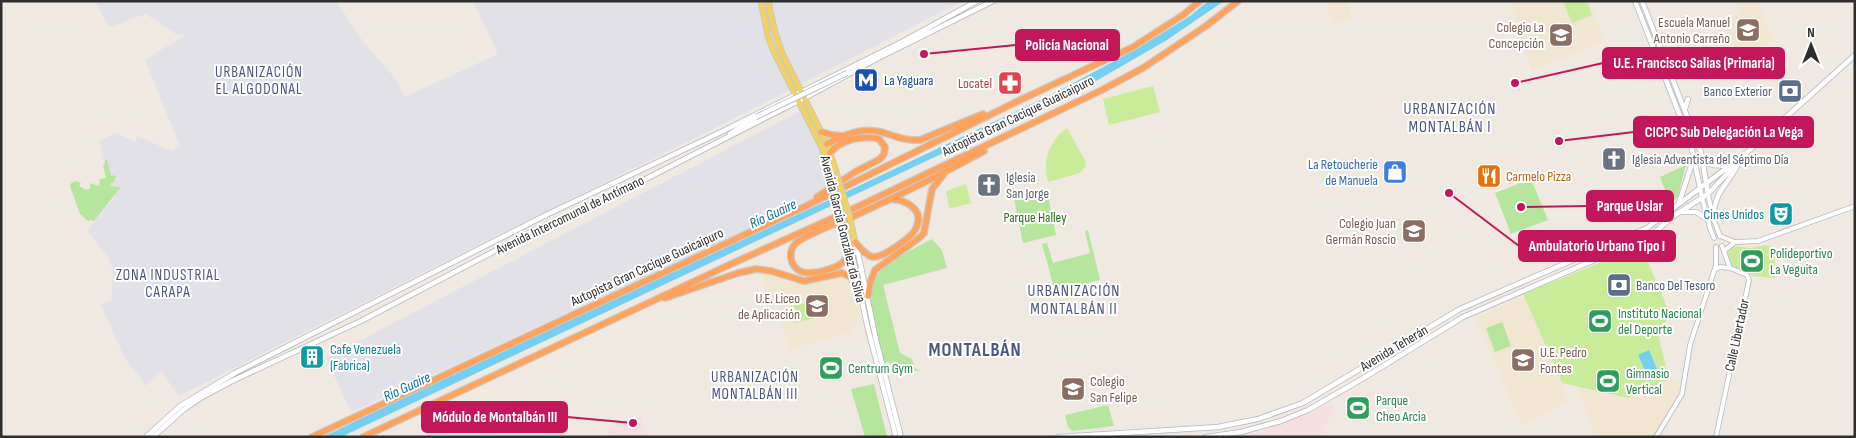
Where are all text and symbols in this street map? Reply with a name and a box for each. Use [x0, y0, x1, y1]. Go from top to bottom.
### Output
place label: Escuela Manuel Antonio Carreño [1653, 14, 1730, 47]
school or university icon: Escuela Manuel Antonio Carreño [1735, 17, 1761, 43]
place label: Colegio La Concepción [1489, 19, 1544, 52]
north arrow [1786, 20, 1836, 70]
school or university icon: Colegio La Concepción [1548, 22, 1574, 48]
text: N [1807, 24, 1815, 41]
callout: Policía Nacional [1016, 30, 1119, 60]
text: Policía Nacional [1025, 36, 1109, 55]
callout: U.E. Francisco Salias (Primaria) [1603, 48, 1784, 78]
text: U.E. Francisco Salias (Primaria) [1613, 54, 1775, 73]
district label: URBANIZACIÓN EL ALGODONAL [215, 63, 303, 99]
metro station icon: La Yaguara [853, 67, 879, 93]
pharmacy icon: Locatel [997, 70, 1023, 96]
place label: La Yaguara [884, 72, 933, 89]
street label: Autopista Gran Cacique Guaicaipuro [938, 72, 1097, 161]
place label: Locatel [958, 75, 992, 92]
bank icon: Banco Exterior [1777, 78, 1803, 104]
place label: Banco Exterior [1704, 83, 1772, 100]
district label: URBANIZACIÓN MONTALBÁN I [1403, 100, 1497, 137]
callout: CICPC Sub Delegación La Vega [1634, 117, 1813, 147]
text: CICPC Sub Delegación La Vega [1645, 123, 1803, 142]
church icon: Iglesia Adventista del Séptimo Día [1601, 146, 1627, 172]
place label: Iglesia Adventista del Séptimo Día [1632, 151, 1789, 168]
street label: Avenida García González da Silva [816, 153, 869, 304]
place label: La Retoucherie de Manuela [1308, 156, 1378, 189]
shop icon: La Retoucherie de Manuela [1382, 159, 1408, 185]
restaurant icon: Carmelo Pizza [1476, 163, 1502, 189]
place label: Carmelo Pizza [1506, 168, 1571, 185]
place label: Iglesia San Jorge [1006, 169, 1049, 202]
street label: Avenida Intercomunal de Antímano [492, 172, 647, 259]
church icon: Iglesia San Jorge [976, 172, 1002, 198]
callout: Parque Uslar [1587, 191, 1673, 221]
water label: Río Guaire [746, 195, 800, 233]
text: Parque Uslar [1597, 197, 1664, 216]
theatre icon: Cines Unidos [1768, 201, 1794, 227]
place label: Cines Unidos [1704, 206, 1764, 223]
park label: Parque Halley [1003, 209, 1067, 226]
place label: Colegio Juan Germán Roscio [1326, 215, 1396, 248]
school or university icon: Colegio Juan Germán Roscio [1401, 218, 1427, 244]
street label: Autopista Gran Cacique Guaicaipuro [567, 224, 726, 310]
callout: Ambulatorio Urbano Tipo I [1519, 231, 1675, 261]
text: Ambulatorio Urbano Tipo I [1528, 237, 1665, 256]
place label: Polideportivo La Veguita [1770, 245, 1833, 278]
sports icon: Polideportivo La Veguita [1739, 248, 1765, 274]
district label: ZONA INDUSTRIAL CARAPA [116, 266, 220, 302]
bank icon: Banco Del Tesoro [1606, 272, 1632, 298]
place label: Banco Del Tesoro [1636, 277, 1716, 294]
district label: URBANIZACIÓN MONTALBÁN II [1027, 282, 1121, 319]
place label: U.E. Liceo de Aplicación [738, 290, 800, 323]
school or university icon: U.E. Liceo de Aplicación [804, 293, 830, 319]
street label: Calle Libertador [1721, 297, 1753, 373]
place label: Instituto Nacional del Deporte [1618, 305, 1702, 338]
sports icon: Instituto Nacional del Deporte [1587, 308, 1613, 334]
street label: Avenida Teherán [1356, 321, 1431, 375]
district label: MONTALBÁN [928, 339, 1022, 362]
place label: Cafe Venezuela (Fabrica) [330, 341, 401, 374]
building icon: Cafe Venezuela (Fabrica) [299, 344, 325, 370]
place label: U.E. Pedro Fontes [1540, 344, 1587, 377]
school or university icon: U.E. Pedro Fontes [1510, 347, 1536, 373]
sports icon: Centrum Gym [818, 355, 844, 381]
place label: Centrum Gym [848, 360, 913, 377]
place label: Gimnasio Vertical [1626, 365, 1670, 398]
water label: Río Guaire [380, 368, 434, 406]
district label: URBANIZACIÓN MONTALBÁN III [711, 368, 799, 404]
sports icon: Gimnasio Vertical [1595, 368, 1621, 394]
place label: Colegio San Felipe [1090, 373, 1137, 406]
school or university icon: Colegio San Felipe [1060, 376, 1086, 402]
place label: Parque Cheo Arcia [1376, 392, 1426, 425]
sports icon: Parque Cheo Arcia [1345, 395, 1371, 421]
callout: Módulo de Montalbán III [422, 402, 567, 432]
text: Módulo de Montalbán III [433, 408, 557, 427]

